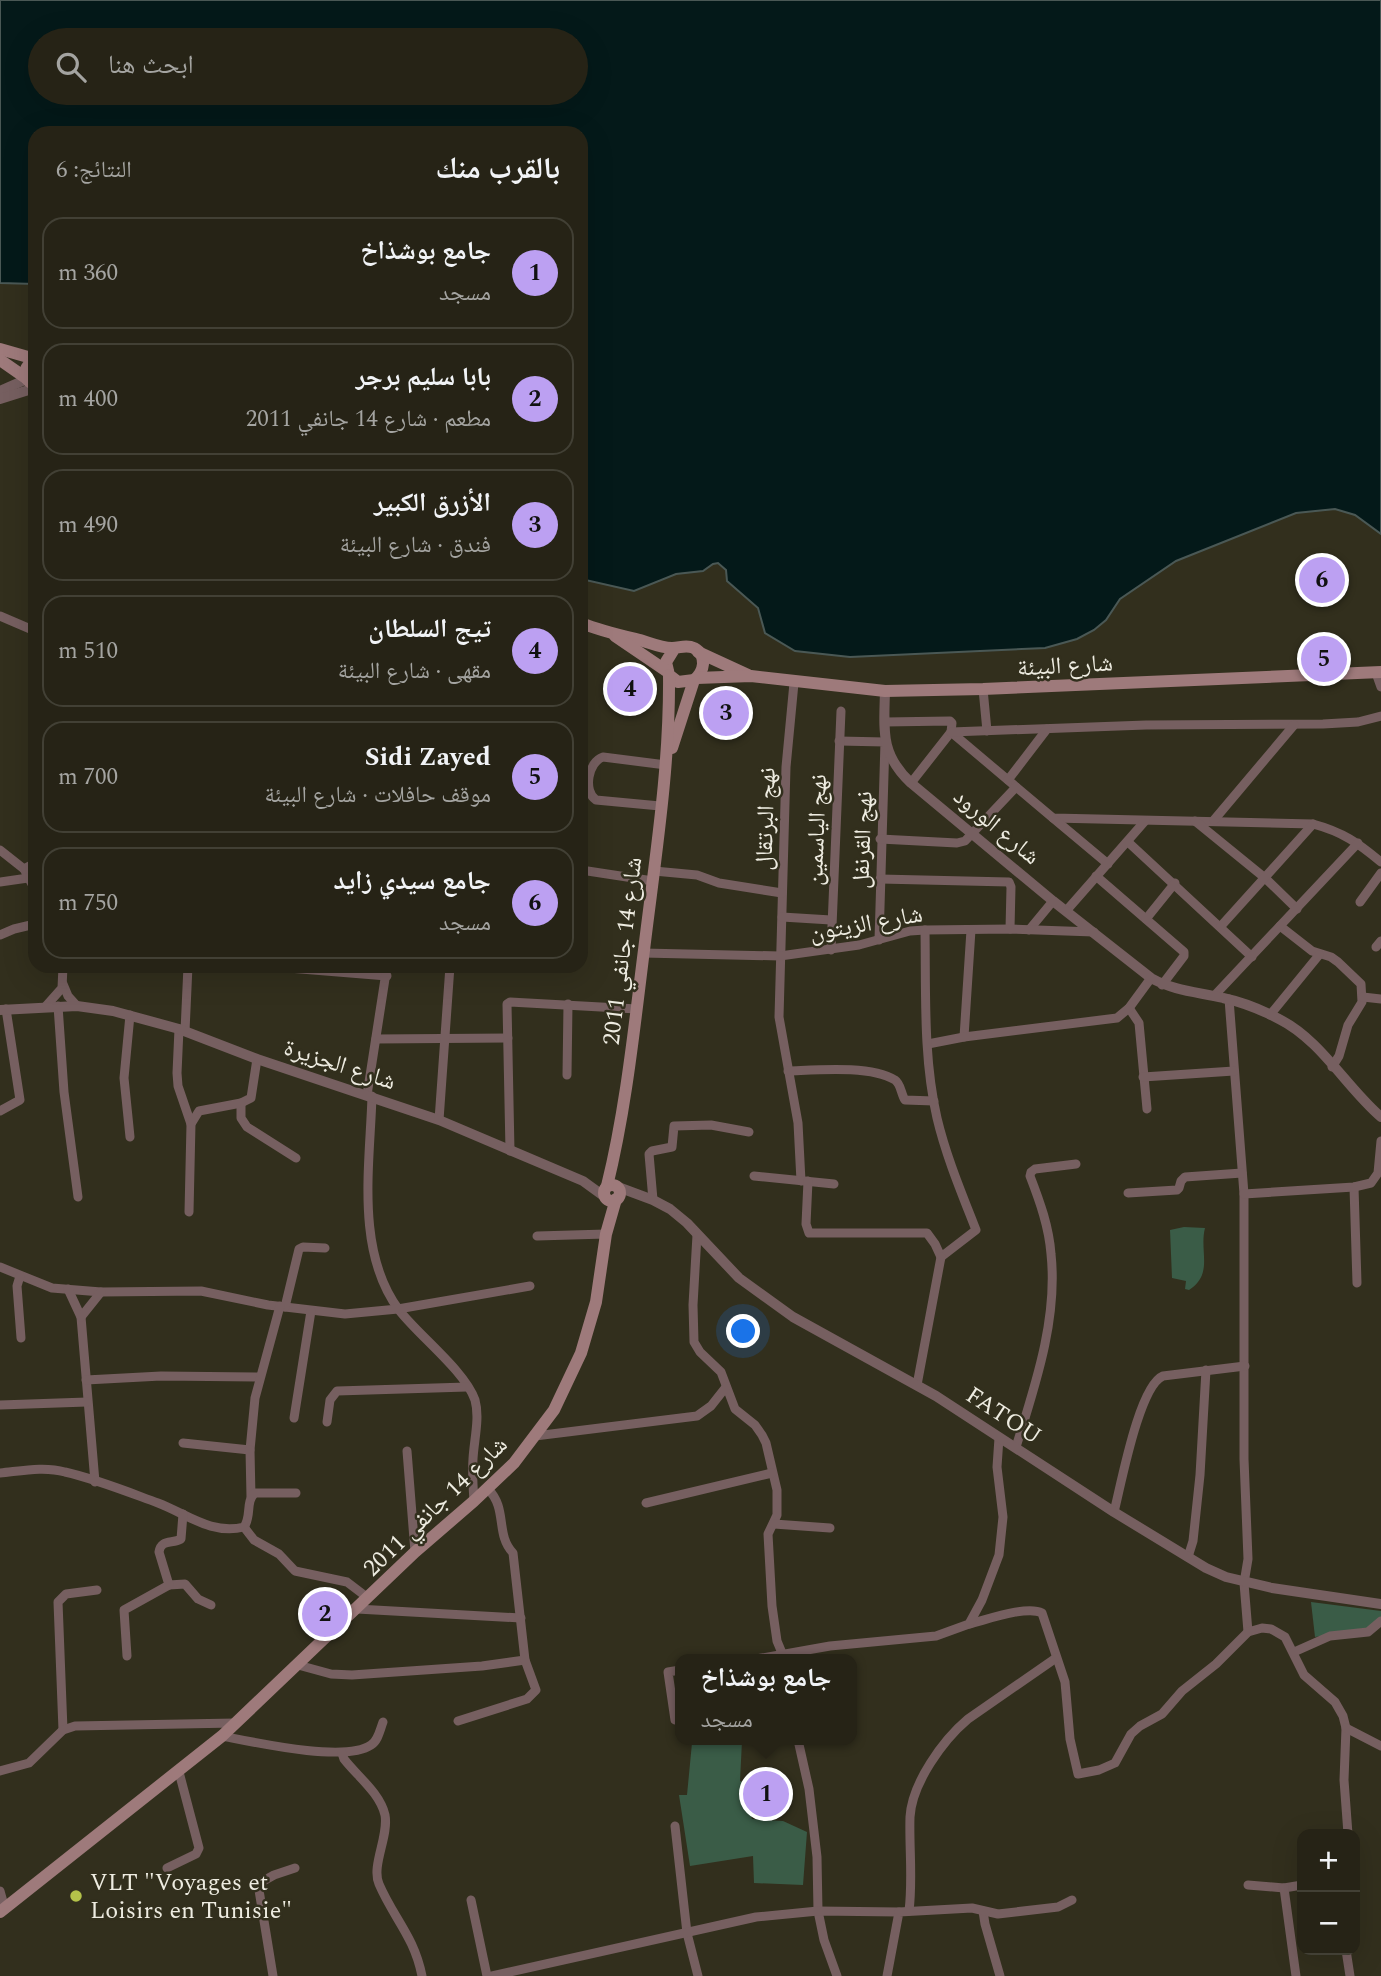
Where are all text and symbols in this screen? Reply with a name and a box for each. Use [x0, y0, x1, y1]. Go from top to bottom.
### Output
search box [28, 28, 588, 105]
text: ابحث هنا [108, 45, 194, 85]
icon: search [52, 48, 90, 86]
text: بالقرب منك [435, 146, 560, 192]
text: النتائج: 6 [56, 153, 132, 188]
text: جامع بوشذاخ [360, 231, 491, 271]
text: 360 m [58, 256, 118, 291]
text: 1 [529, 256, 541, 291]
text: مسجد [439, 276, 491, 311]
text: بابا سليم برجر [356, 357, 491, 397]
text: 400 m [58, 382, 118, 417]
text: 2 [529, 382, 541, 417]
text: مطعم · شارع 14 جانفي 2011 [246, 402, 491, 437]
text: الأزرق الكبير [374, 483, 491, 523]
text: 490 m [58, 508, 118, 543]
text: 3 [529, 508, 541, 543]
text: فندق · شارع البيئة [340, 528, 491, 563]
pin: 6 [1299, 554, 1345, 606]
text: تيج السلطان [368, 609, 491, 649]
pin: 5 [1301, 633, 1347, 685]
text: 510 m [58, 634, 118, 669]
text: 4 [529, 634, 541, 669]
street label: شارع البيئة [1016, 646, 1114, 686]
text: مقهى · شارع البيئة [338, 654, 491, 689]
pin: 4 [607, 663, 653, 715]
pin: 3 [703, 687, 749, 739]
text: Sidi Zayed [365, 737, 491, 777]
text: 700 m [58, 760, 118, 795]
text: 5 [529, 760, 541, 795]
street label: نهج البرتقال [746, 767, 786, 871]
street label: نهج الياسمين [797, 774, 837, 886]
text: موقف حافلات · شارع البيئة [264, 778, 491, 813]
street label: شارع الورود [945, 780, 1048, 874]
street label: نهج القرنفل [843, 791, 883, 889]
street label: شارع 14 جانفي 2011 [594, 855, 652, 1047]
text: جامع سيدي زايد [334, 861, 491, 901]
text: 750 m [58, 886, 118, 921]
text: 6 [529, 886, 541, 921]
street label: شارع الزيتون [807, 896, 926, 952]
text: مسجد [439, 906, 491, 941]
street label: شارع الجزيرة [279, 1030, 400, 1100]
your location [726, 1314, 760, 1348]
street label: FATOU [958, 1378, 1049, 1454]
street label: شارع 14 جانفي 2011 [355, 1428, 516, 1586]
pin: 2 [302, 1588, 348, 1640]
popup [675, 1654, 857, 1745]
text: جامع بوشذاخ [701, 1658, 831, 1698]
text: مسجد [701, 1703, 753, 1738]
pin: 1 [743, 1768, 789, 1820]
map controls [1297, 1829, 1360, 1955]
button: + [1297, 1829, 1360, 1892]
place label: VLT "Voyages et Loisirs en Tunisie" [90, 1865, 292, 1929]
marker: VLT "Voyages et Loisirs en Tunisie" [68, 1888, 84, 1904]
button: − [1297, 1892, 1360, 1955]

